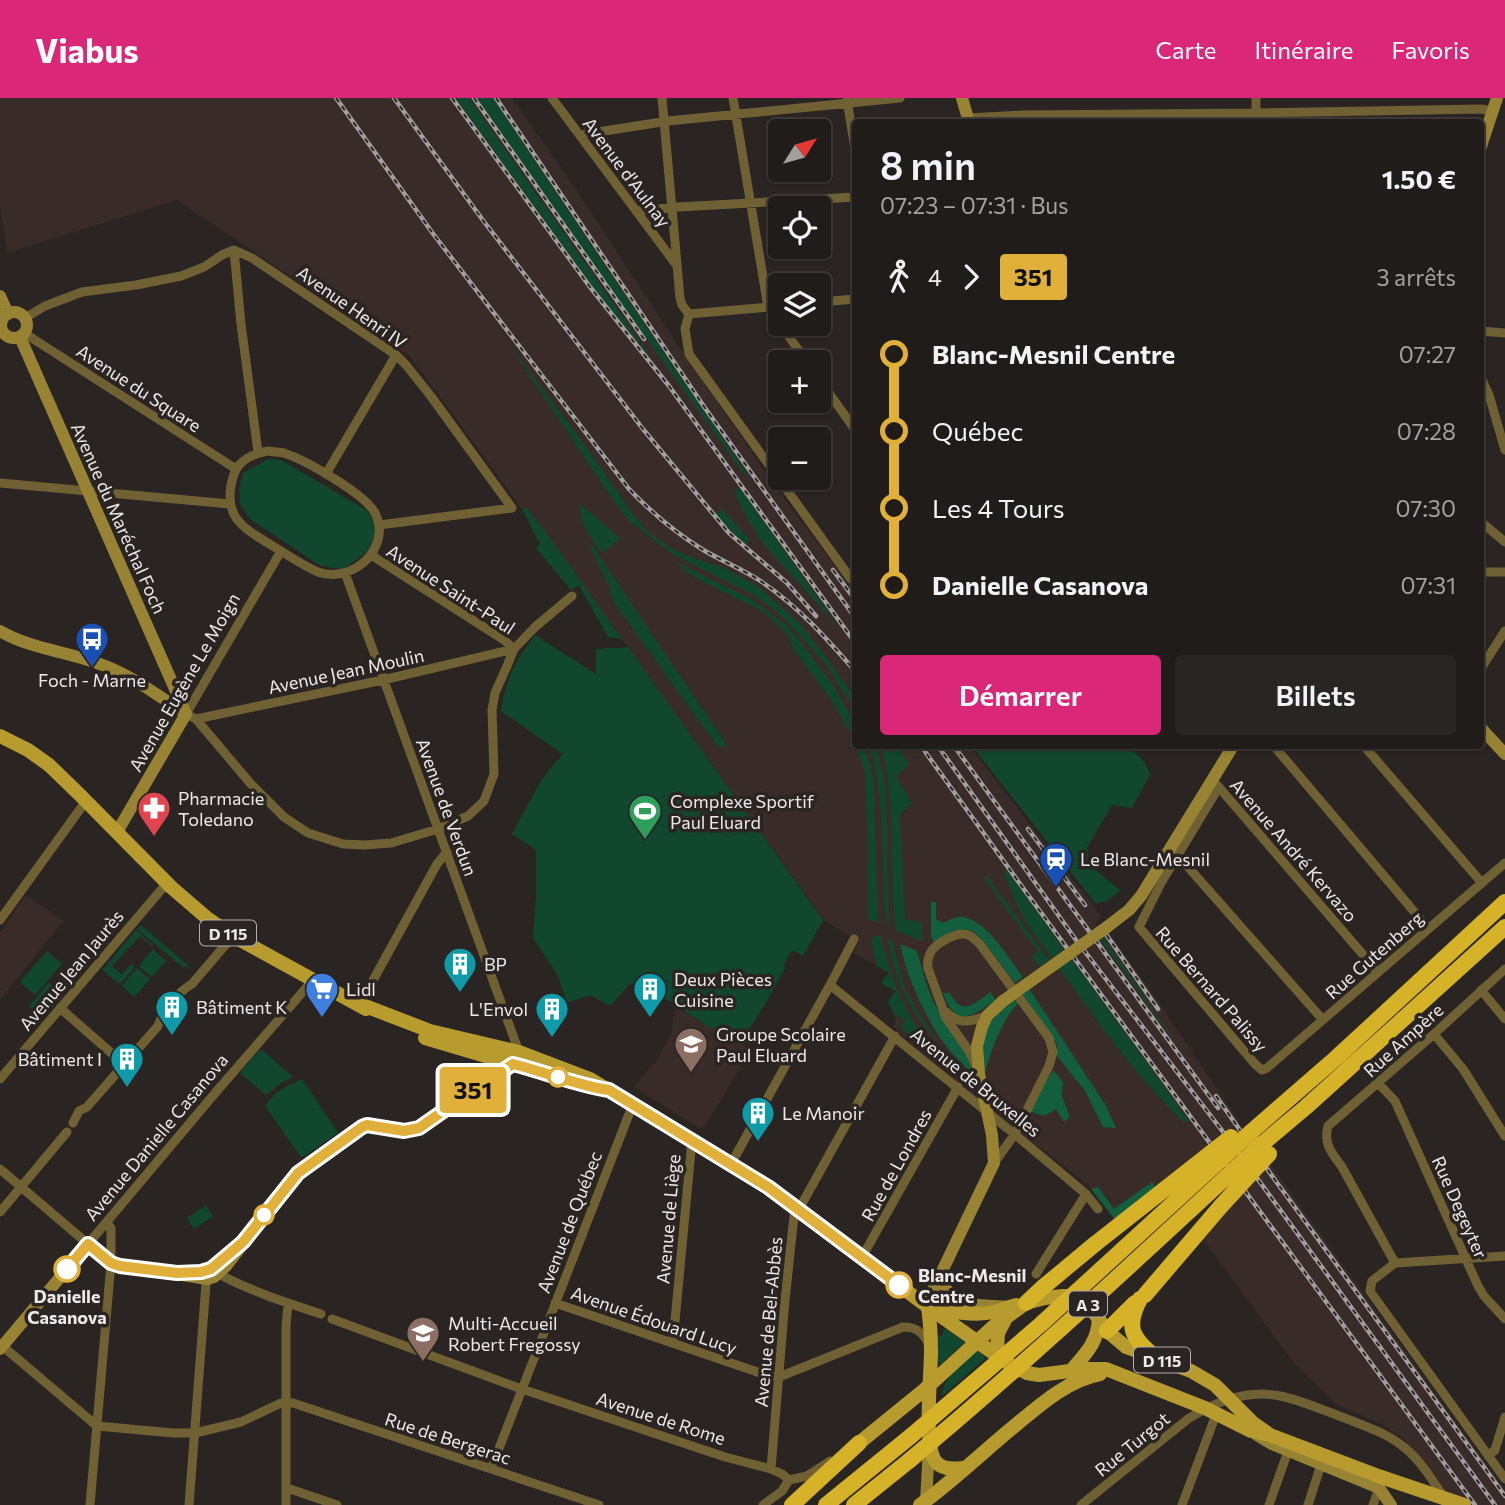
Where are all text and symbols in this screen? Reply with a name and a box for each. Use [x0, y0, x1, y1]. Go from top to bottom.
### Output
text: Viabus [35, 29, 139, 70]
text: Carte [1156, 35, 1217, 64]
text: Itinéraire [1255, 35, 1354, 64]
text: Favoris [1392, 35, 1470, 64]
street label: Avenue d'Aulnay [578, 113, 676, 231]
north arrow [768, 119, 831, 182]
map controls [768, 119, 831, 490]
text: 8 min [880, 141, 976, 188]
text: 1.50 € [1382, 163, 1456, 194]
text: 07:23 – 07:31 · Bus [880, 191, 1069, 219]
button: locate [768, 196, 831, 259]
icon: walk [880, 258, 918, 296]
icon: forward [952, 258, 990, 296]
street label: Avenue Henri IV [293, 261, 411, 353]
text: 351 [1014, 262, 1053, 291]
text: 4 [928, 263, 942, 291]
text: 3 arrêts [1377, 263, 1456, 291]
button: layers [768, 273, 831, 336]
text: Blanc-Mesnil Centre [932, 338, 1175, 369]
street label: Avenue du Square [73, 339, 205, 437]
text: 07:27 [1399, 340, 1456, 368]
button: + [768, 350, 831, 413]
text: Québec [932, 415, 1023, 446]
text: 07:28 [1397, 417, 1456, 445]
street label: Avenue du Maréchal Foch [67, 419, 171, 617]
button: − [768, 427, 831, 490]
text: Les 4 Tours [932, 492, 1064, 523]
text: 07:30 [1395, 494, 1456, 522]
street label: Avenue Saint-Paul [383, 539, 519, 639]
text: Danielle Casanova [932, 569, 1148, 600]
text: 07:31 [1401, 571, 1456, 599]
street label: Avenue Eugène Le Moign [124, 589, 244, 775]
bus stop icon: Foch - Marne [73, 620, 111, 669]
street label: Avenue Jean Moulin [266, 644, 426, 698]
button: Démarrer [880, 655, 1161, 735]
button: Billets [1175, 655, 1456, 735]
place label: Foch - Marne [38, 669, 146, 691]
street label: Avenue de Verdun [412, 735, 482, 879]
street label: Avenue André Kervazo [1226, 774, 1362, 926]
place label: Pharmacie Toledano [178, 787, 264, 830]
pharmacy icon: Pharmacie Toledano [135, 789, 173, 838]
place label: Complexe Sportif Paul Eluard [670, 790, 815, 833]
sports icon: Complexe Sportif Paul Eluard [626, 792, 664, 841]
station icon: Le Blanc-Mesnil [1037, 840, 1075, 889]
place label: Le Blanc-Mesnil [1080, 848, 1210, 870]
street label: Avenue Jean Jaurès [14, 905, 128, 1035]
street label: Rue Gutenberg [1321, 906, 1428, 1003]
road number: D 115 [200, 920, 256, 946]
street label: Rue Bernard Palissy [1152, 922, 1272, 1056]
building icon: BP [441, 945, 479, 994]
place label: BP [484, 953, 507, 975]
place label: Deux Pièces Cuisine [674, 968, 772, 1011]
supermarket icon: Lidl [303, 970, 341, 1019]
building icon: Deux Pièces Cuisine [631, 970, 669, 1019]
place label: Lidl [346, 978, 376, 1000]
building icon: Bâtiment K [153, 988, 191, 1037]
building icon: L'Envol [533, 990, 571, 1039]
place label: Bâtiment K [196, 996, 287, 1018]
place label: L'Envol [469, 998, 528, 1020]
street label: Rue Ampère [1359, 998, 1447, 1082]
place label: Groupe Scolaire Paul Eluard [716, 1023, 846, 1066]
street label: Avenue de Bruxelles [906, 1023, 1046, 1141]
school or university icon: Groupe Scolaire Paul Eluard [672, 1025, 710, 1074]
building icon: Bâtiment I [108, 1040, 146, 1089]
place label: Bâtiment I [18, 1048, 102, 1070]
street label: Avenue Danielle Casanova [80, 1049, 232, 1225]
line badge: 351 [433, 1067, 513, 1113]
unlabelled marker [548, 1067, 568, 1087]
text: 351 [454, 1075, 492, 1104]
building icon: Le Manoir [739, 1094, 777, 1143]
place label: Le Manoir [782, 1102, 865, 1124]
street label: Rue de Londres [856, 1105, 936, 1225]
street label: Avenue de Québec [532, 1148, 606, 1296]
street label: Rue Degeyter [1428, 1152, 1492, 1262]
street label: Avenue de Liège [651, 1153, 685, 1285]
unlabelled marker [254, 1205, 274, 1225]
street label: Avenue de Bel-Abbès [750, 1236, 786, 1408]
marker: Danielle Casanova [54, 1256, 80, 1282]
place label: Blanc-Mesnil Centre [918, 1264, 1026, 1307]
marker: Blanc-Mesnil Centre [886, 1272, 912, 1298]
street label: Avenue Édouard Lucy [568, 1281, 740, 1359]
place label: Danielle Casanova [27, 1285, 107, 1328]
road number: A 3 [1069, 1292, 1107, 1316]
place label: Multi-Accueil Robert Fregossy [448, 1312, 580, 1355]
school or university icon: Multi-Accueil Robert Fregossy [404, 1314, 442, 1363]
road number: D 115 [1134, 1348, 1190, 1372]
street label: Avenue de Rome [594, 1387, 728, 1449]
street label: Rue de Bergerac [382, 1407, 514, 1469]
street label: Rue Turgot [1090, 1407, 1174, 1481]

